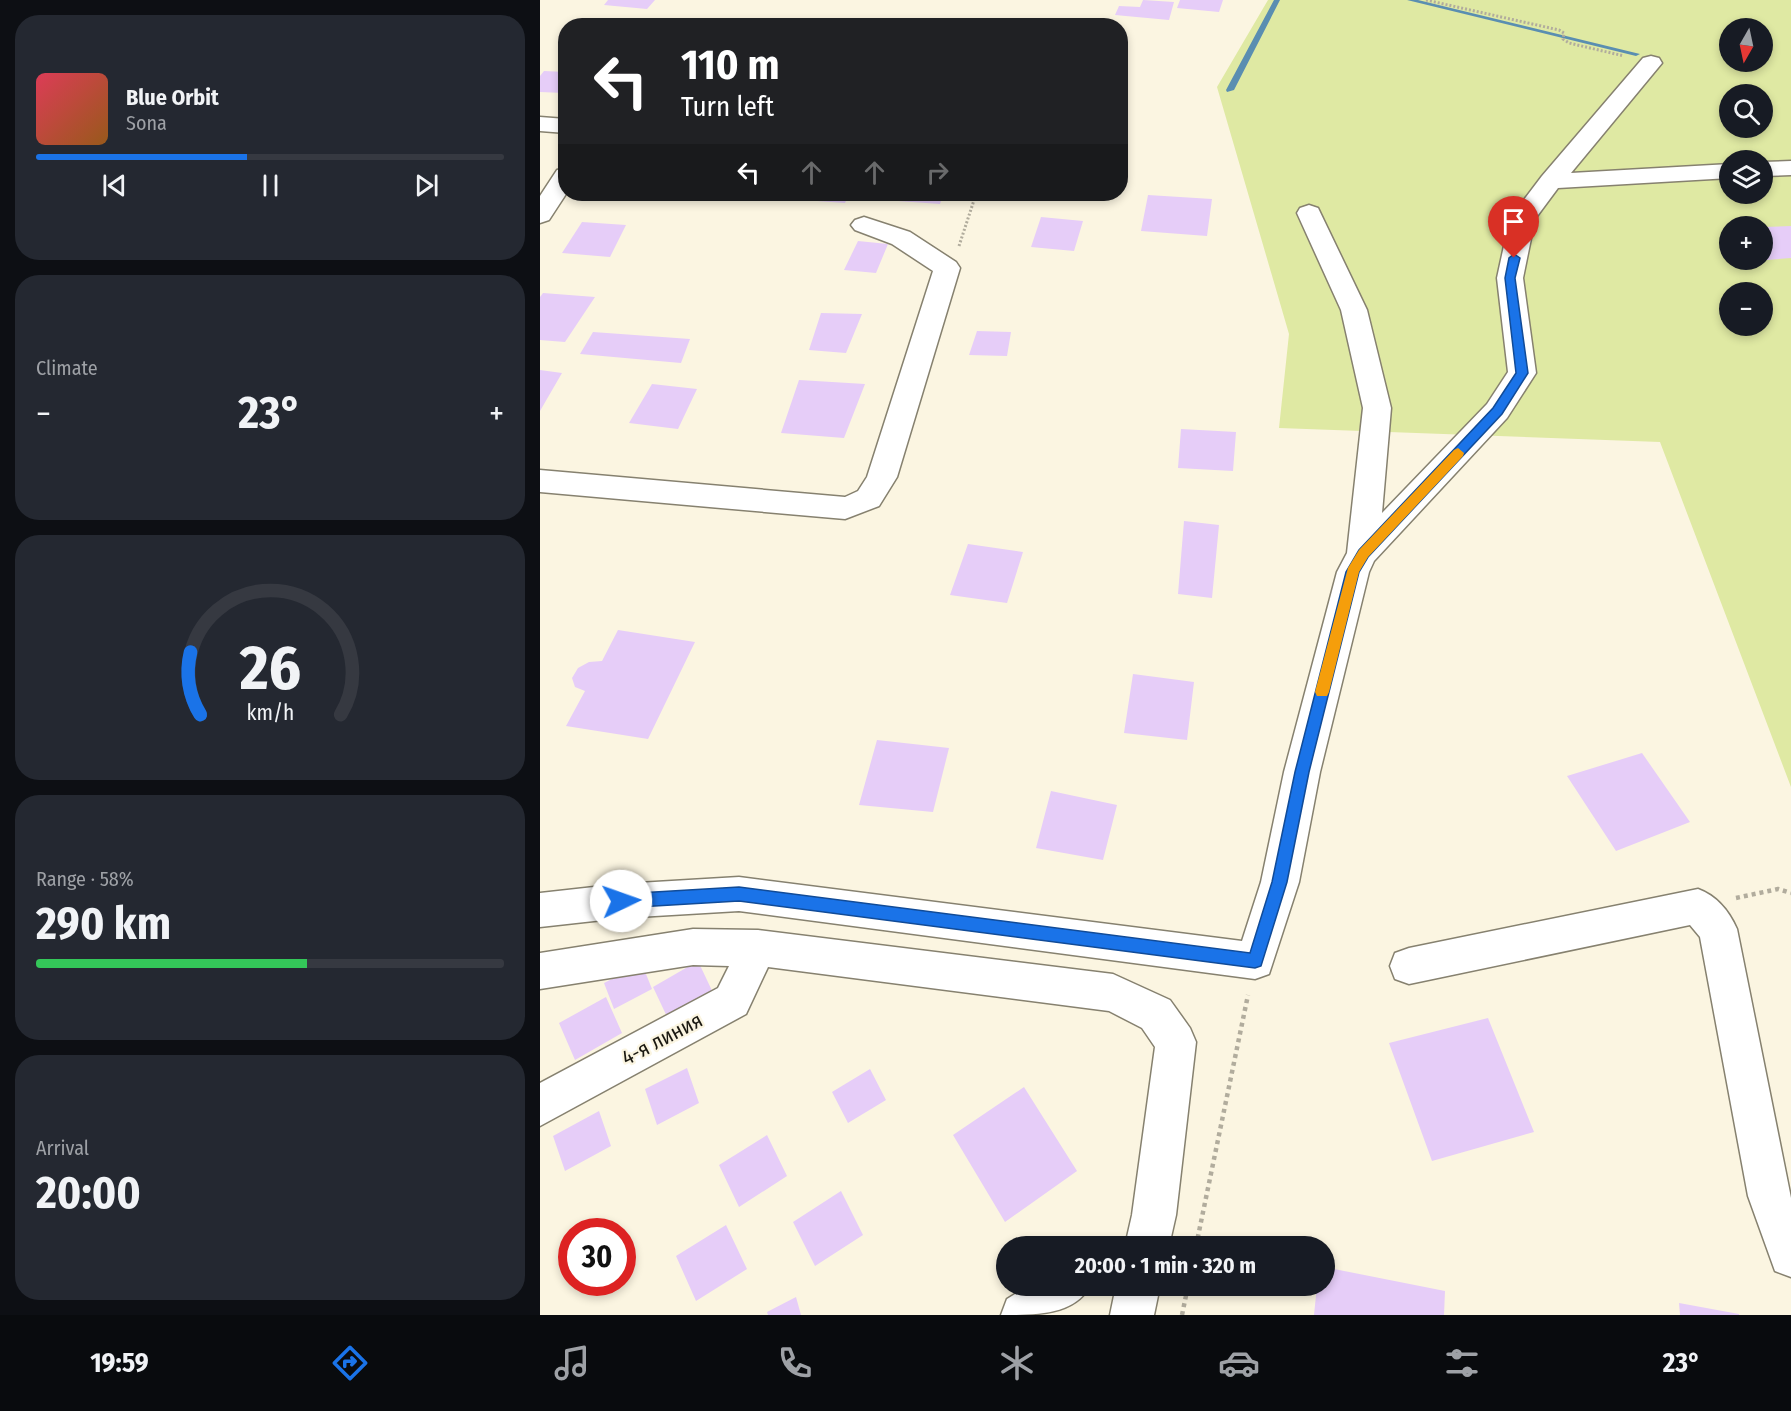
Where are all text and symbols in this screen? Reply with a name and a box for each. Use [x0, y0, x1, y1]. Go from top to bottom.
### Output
north arrow [1719, 18, 1773, 72]
map controls [1719, 18, 1773, 336]
text: 110 m [681, 40, 780, 90]
icon: left [582, 42, 660, 120]
text: Blue Orbit [126, 84, 219, 111]
button: search [1719, 84, 1773, 138]
text: Turn left [681, 91, 774, 123]
text: Sona [126, 111, 167, 135]
button: layers [1719, 150, 1773, 204]
icon: left [732, 156, 765, 189]
icon: ahead [795, 156, 828, 189]
icon: ahead [858, 156, 891, 189]
icon: right [921, 156, 954, 189]
icon: previous [98, 169, 131, 202]
icon: pause [254, 169, 287, 202]
icon: next [410, 169, 443, 202]
pin [1488, 196, 1539, 258]
icon: arrive [1497, 205, 1530, 238]
button: + [1719, 216, 1773, 270]
button: − [1719, 282, 1773, 336]
text: Climate [36, 356, 98, 380]
text: 23° [238, 386, 302, 440]
text: − [36, 394, 51, 434]
text: + [489, 394, 504, 434]
text: 26 [238, 631, 301, 706]
text: km/h [246, 700, 294, 726]
text: Range · 58% [36, 867, 134, 891]
position arrow [589, 869, 653, 933]
text: 290 km [36, 897, 171, 951]
street label: 4-я линия [617, 1007, 707, 1071]
text: Arrival [36, 1136, 89, 1160]
text: 20:00 [36, 1166, 141, 1220]
speed limit sign: 30 [558, 1218, 636, 1296]
text: 20:00 · 1 min · 320 m [1075, 1252, 1256, 1279]
icon: directions [329, 1342, 371, 1384]
icon: music [551, 1342, 593, 1384]
icon: phone [774, 1342, 816, 1384]
icon: climate [996, 1342, 1038, 1384]
icon: car [1218, 1342, 1260, 1384]
icon: filters [1441, 1342, 1483, 1384]
text: 19:59 [90, 1347, 149, 1379]
text: 23° [1663, 1347, 1701, 1379]

